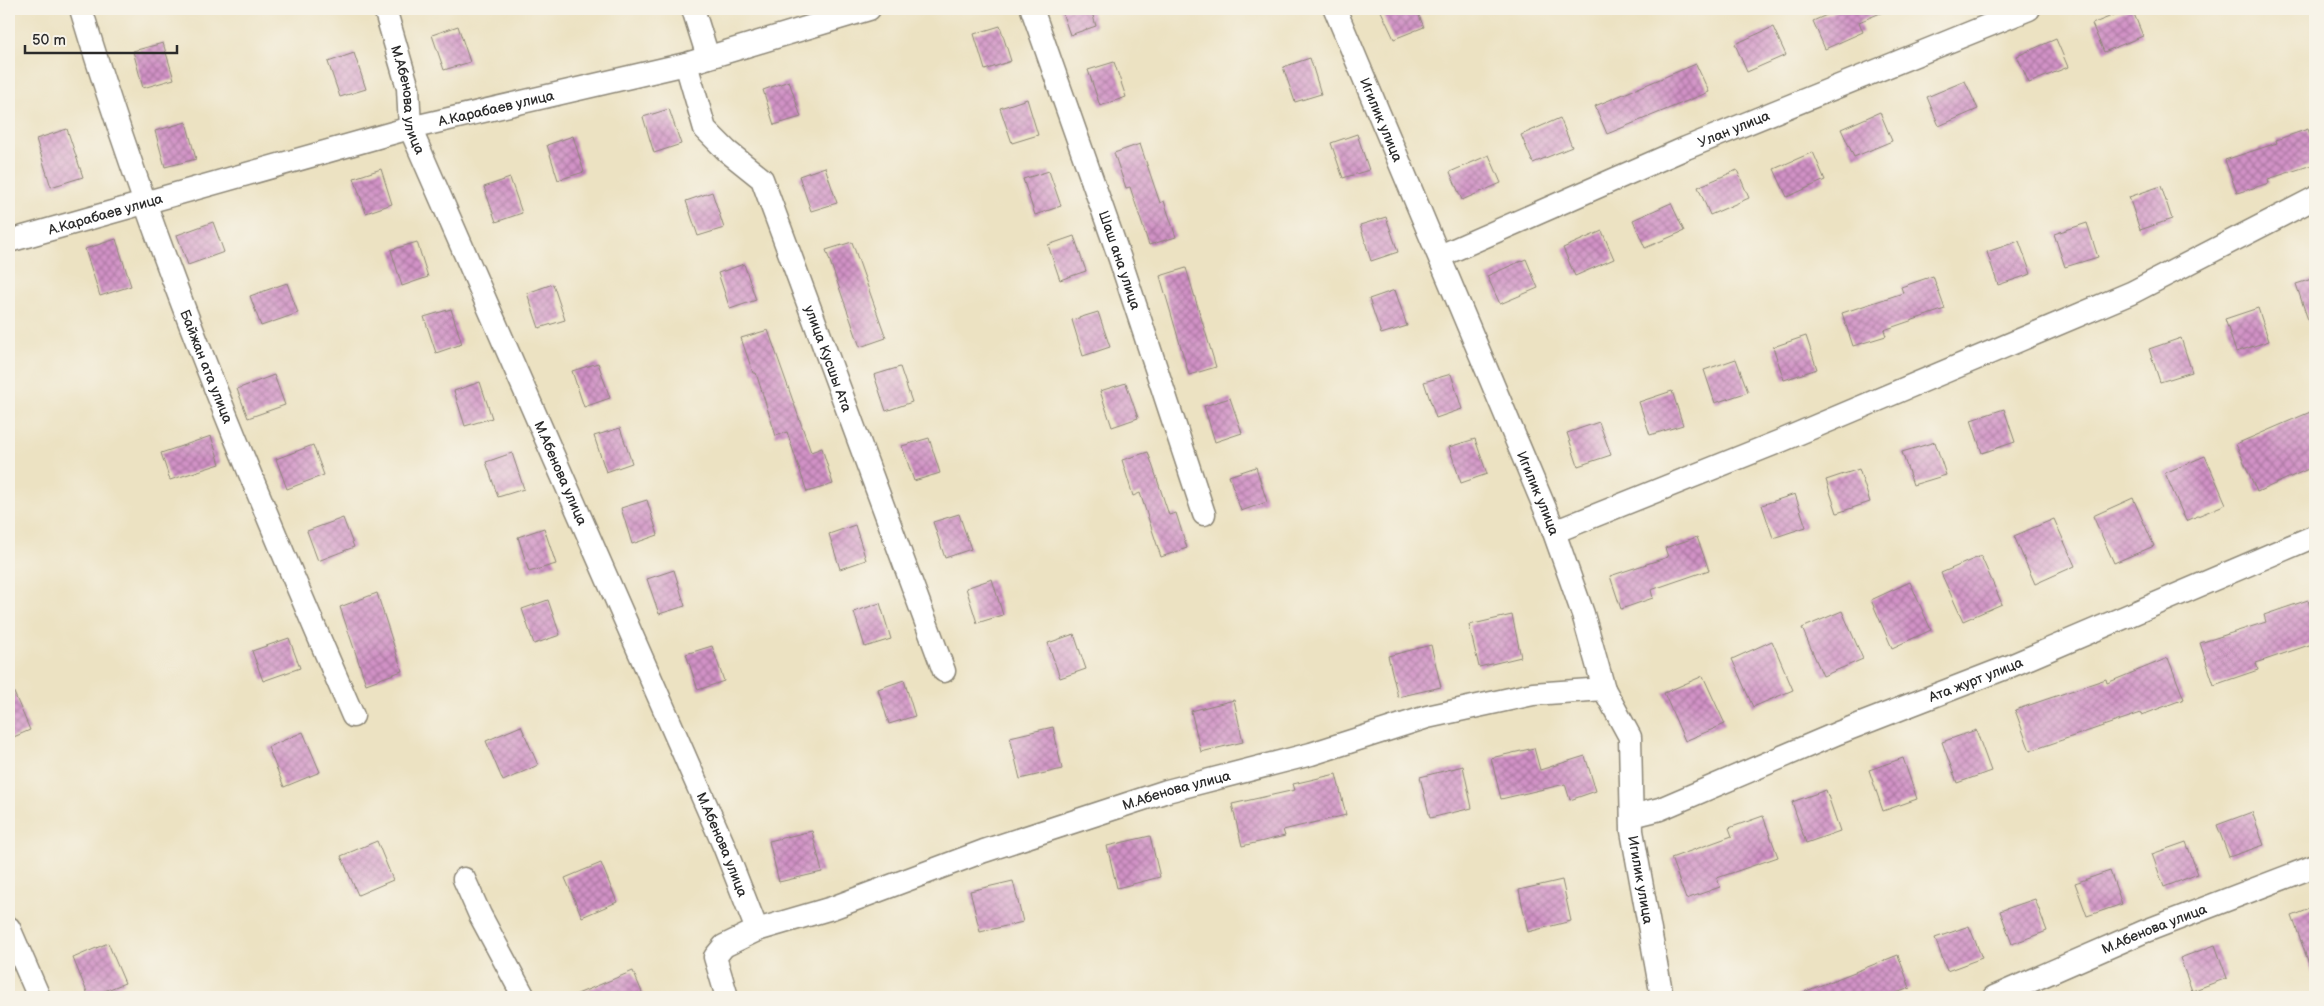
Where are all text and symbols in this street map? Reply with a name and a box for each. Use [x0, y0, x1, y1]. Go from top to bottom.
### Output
scale bar [25, 22, 178, 54]
text: 50 m [32, 31, 66, 50]
street label: М.Абенова улица [387, 43, 429, 157]
street label: Игилик улица [1356, 75, 1407, 165]
street label: А.Карабаев улица [436, 86, 556, 130]
street label: Улан улица [1695, 106, 1773, 151]
street label: А.Карабаев улица [45, 189, 165, 238]
street label: Шаш ана улица [1095, 208, 1145, 312]
street label: улица Кусшы Ата [801, 303, 856, 415]
street label: Байжан ата улица [177, 307, 237, 426]
street label: М.Абенова улица [531, 418, 591, 528]
street label: Игилик улица [1513, 448, 1563, 538]
street label: Ата журт улица [1925, 653, 2026, 706]
street label: М.Абенова улица [1120, 766, 1233, 814]
street label: М.Абенова улица [693, 790, 752, 900]
street label: Игилик улица [1624, 834, 1657, 926]
street label: М.Абенова улица [2099, 900, 2210, 958]

